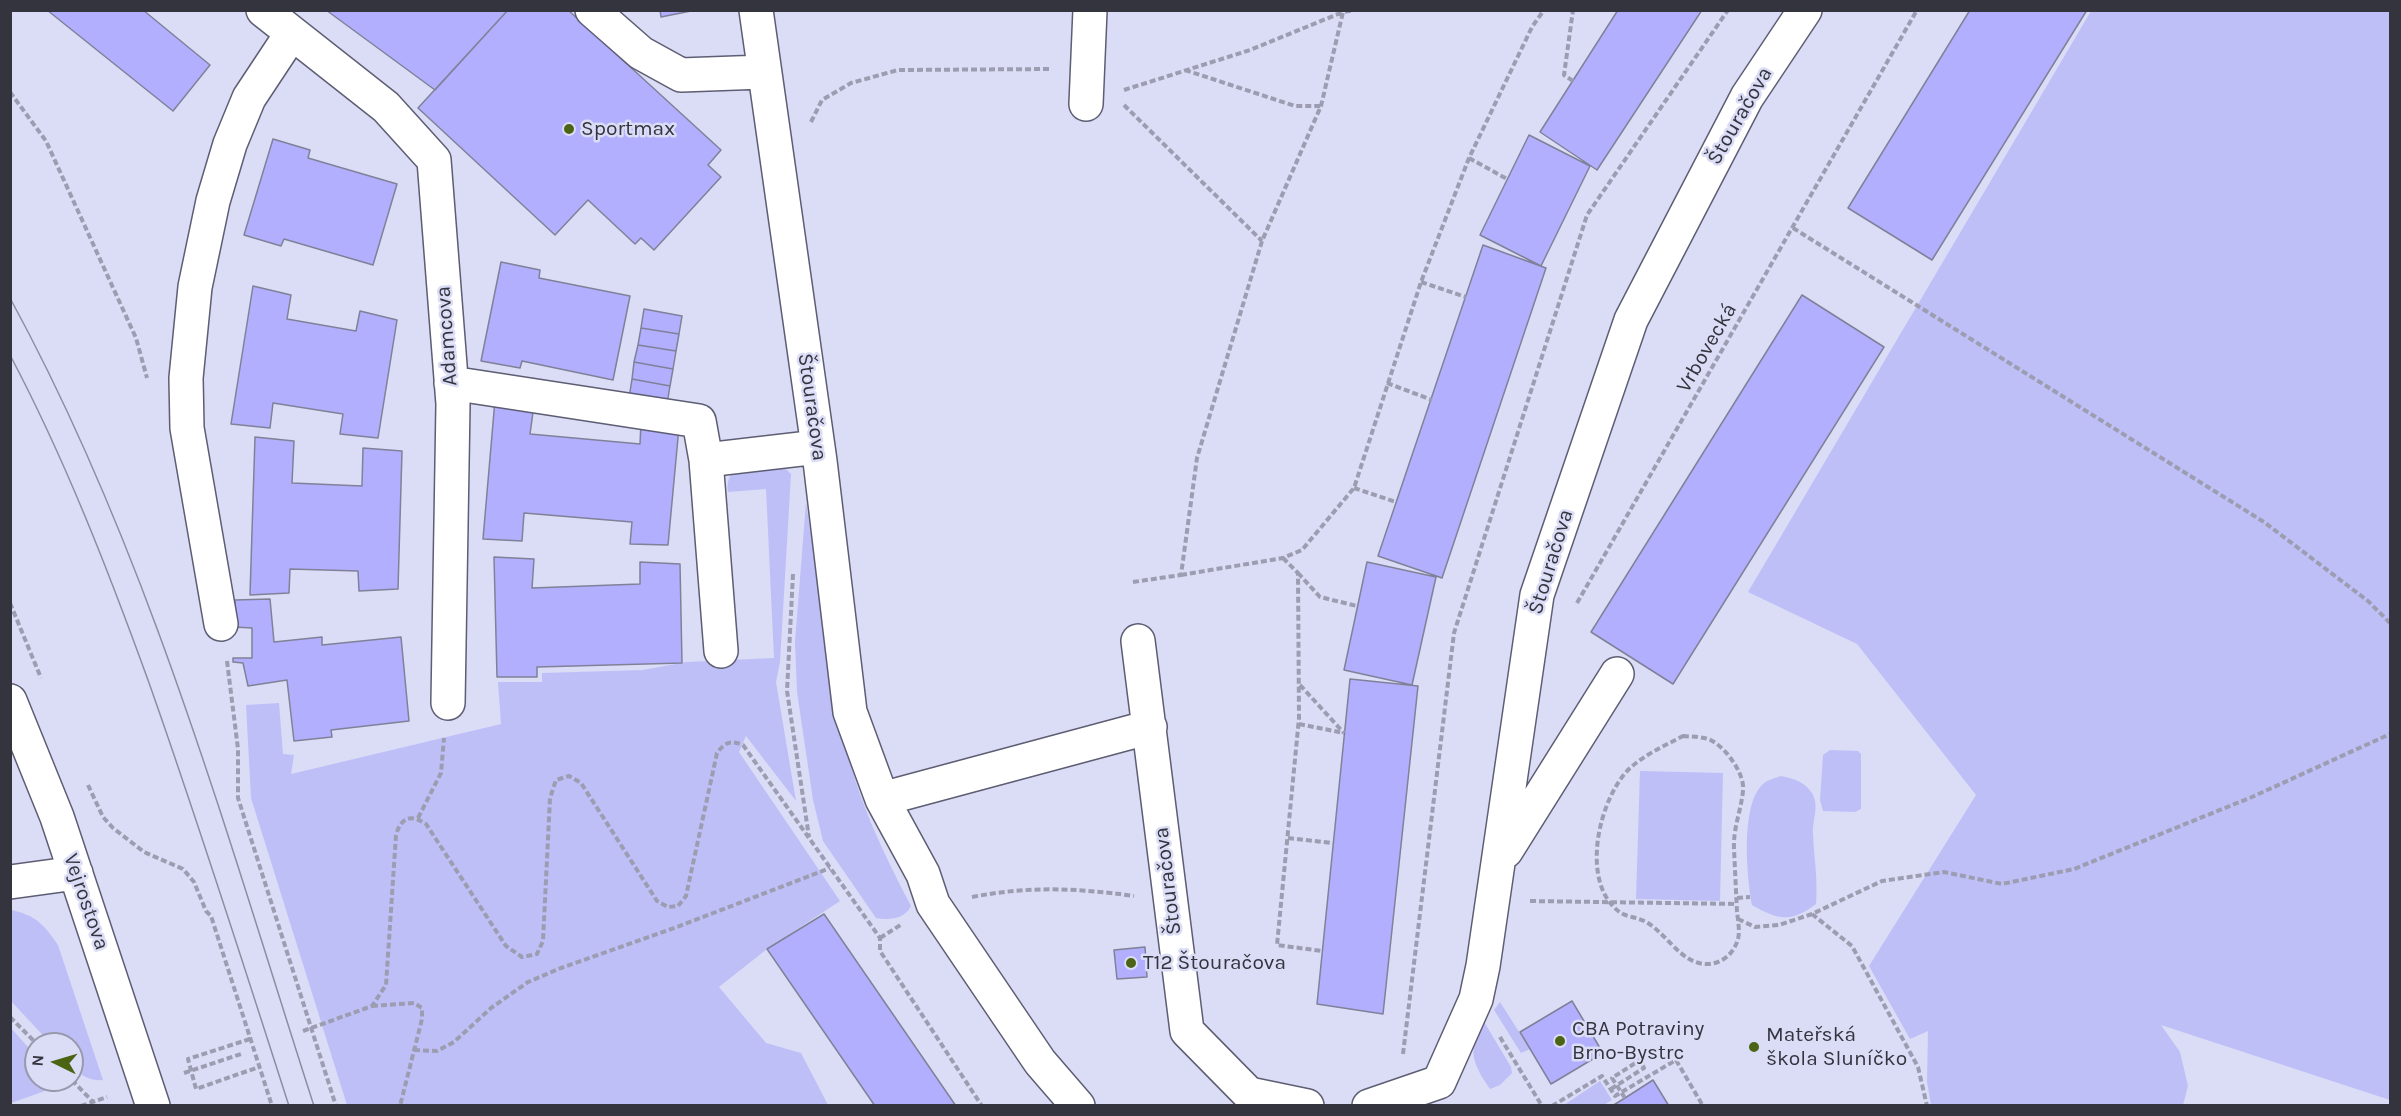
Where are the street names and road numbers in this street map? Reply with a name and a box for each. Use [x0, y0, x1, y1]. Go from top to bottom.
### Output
street label: Štouračova [1702, 63, 1778, 169]
street label: Adamcova [431, 285, 463, 387]
street label: Vrbovecká [1671, 299, 1743, 397]
street label: Štouračova [792, 352, 832, 462]
street label: Štouračova [1523, 507, 1579, 617]
street label: Štouračova [1149, 826, 1187, 936]
street label: Vejrostova [58, 851, 114, 953]

